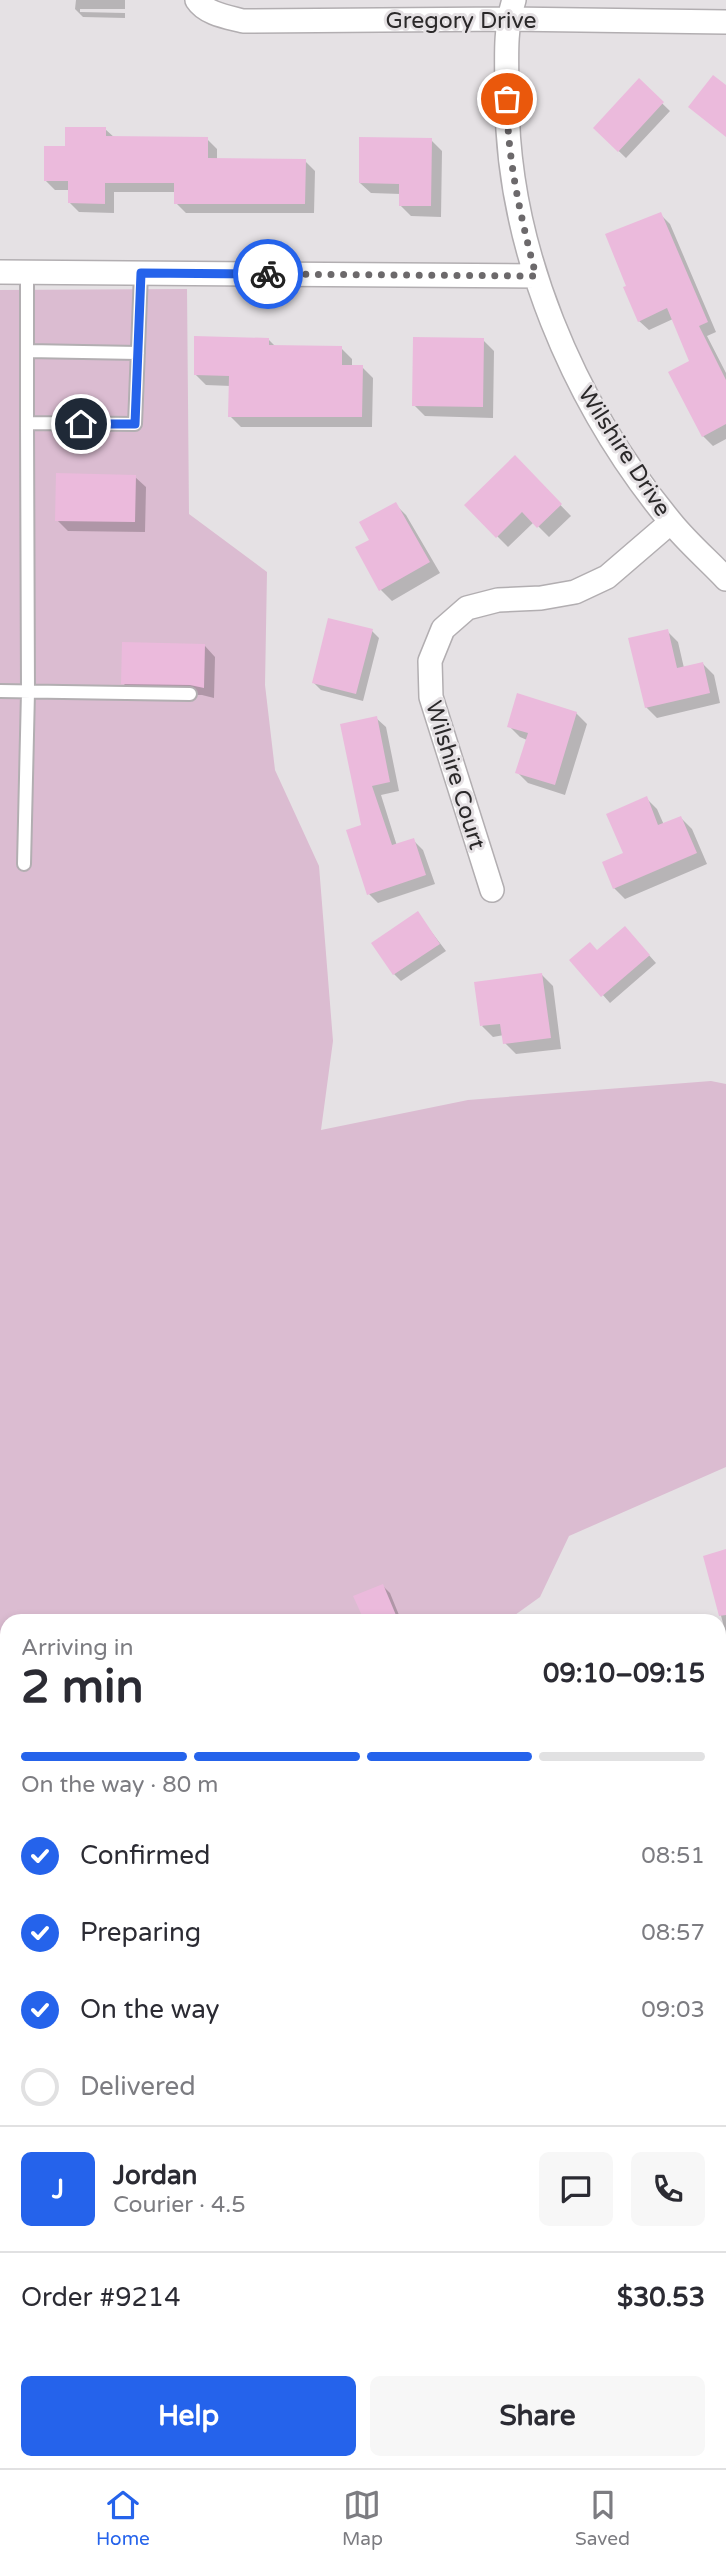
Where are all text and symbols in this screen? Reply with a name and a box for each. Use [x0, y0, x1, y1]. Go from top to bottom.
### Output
street label: Gregory Drive [385, 7, 537, 35]
pin [477, 69, 537, 129]
icon: bag [488, 80, 526, 118]
courier [233, 239, 303, 309]
icon: bike [249, 255, 287, 293]
street label: Wilshire Drive [572, 381, 677, 522]
pin [51, 394, 111, 454]
icon: home [62, 405, 100, 443]
street label: Wilshire Court [419, 698, 491, 853]
text: Arriving in [21, 1634, 134, 1662]
text: 09:10–09:15 [543, 1658, 705, 1689]
text: 2 min [21, 1660, 144, 1715]
text: On the way · 80 m [21, 1771, 218, 1799]
icon: check [21, 1837, 59, 1875]
text: Confirmed [80, 1840, 210, 1871]
text: 08:51 [641, 1842, 705, 1870]
icon: check [21, 1914, 59, 1952]
text: Preparing [80, 1917, 201, 1948]
text: 08:57 [641, 1919, 705, 1947]
icon: check [21, 1991, 59, 2029]
text: On the way [80, 1994, 220, 2025]
text: 09:03 [641, 1996, 705, 2024]
text: Delivered [80, 2071, 196, 2102]
button: chat [539, 2152, 613, 2226]
button: phone [631, 2152, 705, 2226]
text: Jordan [113, 2160, 197, 2191]
text: J [52, 2174, 64, 2205]
text: Courier · 4.5 [113, 2191, 246, 2219]
text: Order #9214 [21, 2282, 181, 2313]
text: $30.53 [617, 2282, 705, 2313]
button: Help [21, 2376, 356, 2456]
button: Share [370, 2376, 705, 2456]
tab: Home [96, 2486, 150, 2550]
tab: Map [342, 2486, 383, 2550]
tab: Saved [575, 2486, 630, 2550]

